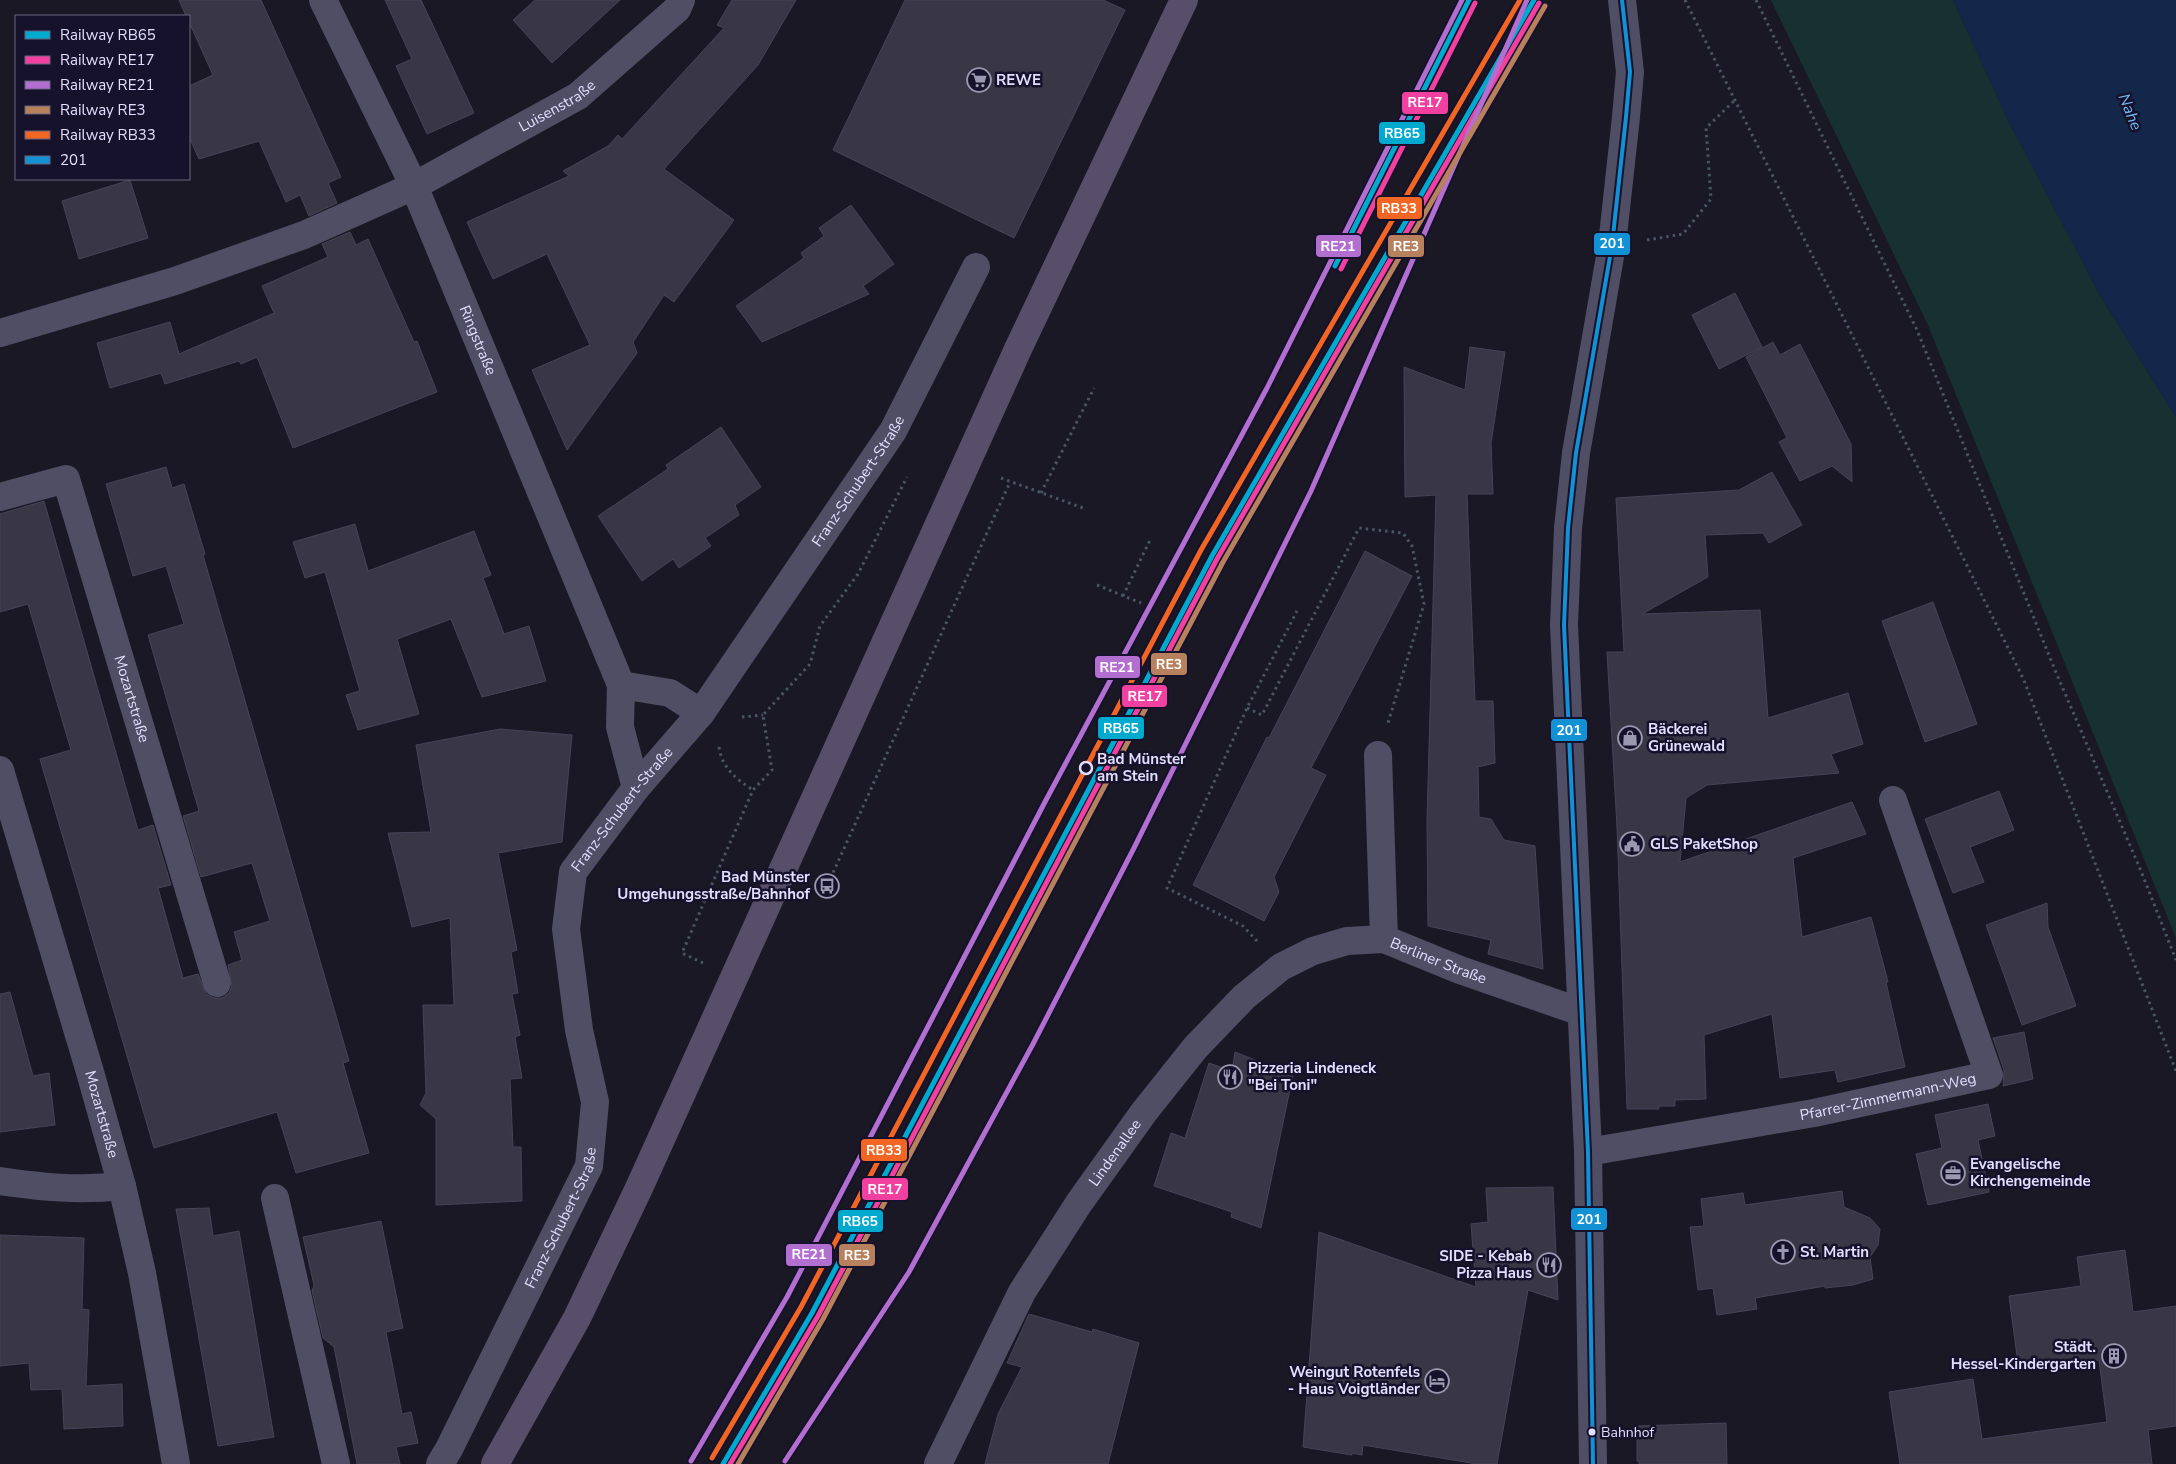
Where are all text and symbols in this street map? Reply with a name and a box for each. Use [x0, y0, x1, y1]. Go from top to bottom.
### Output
legend [15, 15, 190, 180]
text: Railway RB65 [60, 25, 156, 45]
text: Railway RE17 [60, 50, 154, 70]
supermarket icon: REWE [966, 67, 992, 93]
place label: REWE [996, 70, 1041, 90]
text: Railway RE21 [60, 75, 154, 95]
street label: Luisenstraße [515, 75, 600, 137]
water label: Nahe [2113, 90, 2147, 134]
line badge: RE17 [1401, 91, 1449, 115]
text: RE17 [1408, 93, 1442, 112]
text: Railway RE3 [60, 100, 145, 120]
line badge: RB65 [1378, 121, 1426, 145]
text: RB65 [1384, 124, 1420, 143]
text: Railway RB33 [60, 125, 156, 145]
text: 201 [60, 150, 87, 170]
line badge: RB33 [1376, 196, 1423, 220]
text: RB33 [1381, 199, 1417, 218]
line badge: 201 [1593, 232, 1631, 256]
line badge: RE21 [1315, 234, 1362, 258]
line badge: RE3 [1387, 234, 1425, 258]
text: 201 [1599, 234, 1625, 253]
text: RE21 [1321, 237, 1355, 256]
text: RE3 [1393, 237, 1419, 256]
street label: Ringstraße [455, 302, 501, 378]
street label: Franz-Schubert-Straße [807, 412, 909, 551]
line badge: RE3 [1150, 652, 1188, 676]
street label: Mozartstraße [109, 653, 154, 745]
line badge: RE21 [1094, 655, 1141, 679]
text: RE3 [1156, 655, 1182, 674]
text: RE21 [1100, 658, 1134, 677]
line badge: RE17 [1121, 684, 1168, 708]
text: RE17 [1128, 687, 1162, 706]
line badge: RB65 [1097, 716, 1145, 740]
line badge: 201 [1550, 718, 1588, 742]
text: RB65 [1103, 719, 1139, 738]
place label: Bäckerei Grünewald [1648, 719, 1725, 756]
text: 201 [1556, 721, 1582, 740]
shop icon: Bäckerei Grünewald [1617, 725, 1643, 751]
street label: Franz-Schubert-Straße [566, 743, 677, 876]
place label: Bad Münster am Stein [1097, 749, 1186, 786]
marker: Bad Münster am Stein [1079, 761, 1093, 775]
public building icon: GLS PaketShop [1619, 831, 1645, 857]
place label: GLS PaketShop [1650, 834, 1758, 854]
place label: Bad Münster Umgehungsstraße/Bahnhof [617, 867, 811, 904]
bus stop icon: Bad Münster Umgehungsstraße/Bahnhof [814, 873, 840, 899]
street label: Berliner Straße [1387, 933, 1489, 988]
place label: Pizzeria Lindeneck "Bei Toni" [1248, 1058, 1377, 1095]
restaurant icon: Pizzeria Lindeneck "Bei Toni" [1217, 1064, 1243, 1090]
street label: Mozartstraße [80, 1068, 124, 1160]
street label: Pfarrer-Zimmermann-Weg [1798, 1068, 1978, 1125]
street label: Lindenallee [1084, 1115, 1146, 1190]
line badge: RB33 [860, 1138, 908, 1162]
text: RB33 [866, 1141, 902, 1160]
street label: Franz-Schubert-Straße [520, 1146, 601, 1292]
place label: Evangelische Kirchengemeinde [1970, 1154, 2091, 1191]
office icon: Evangelische Kirchengemeinde [1940, 1160, 1966, 1186]
line badge: RE17 [861, 1177, 909, 1201]
text: RE17 [868, 1180, 902, 1199]
line badge: 201 [1570, 1207, 1608, 1231]
line badge: RB65 [837, 1209, 884, 1233]
text: 201 [1576, 1210, 1602, 1229]
text: RB65 [842, 1212, 878, 1231]
church icon: St. Martin [1770, 1239, 1796, 1265]
place label: St. Martin [1800, 1242, 1869, 1262]
line badge: RE21 [785, 1243, 833, 1267]
line badge: RE3 [838, 1243, 876, 1267]
text: RE21 [792, 1245, 826, 1264]
text: RE3 [844, 1246, 870, 1265]
place label: SIDE - Kebab Pizza Haus [1439, 1246, 1532, 1283]
restaurant icon: SIDE - Kebab Pizza Haus [1536, 1252, 1562, 1278]
place label: Städt. Hessel-Kindergarten [1951, 1337, 2096, 1374]
building icon: Städt. Hessel-Kindergarten [2101, 1343, 2127, 1369]
place label: Weingut Rotenfels - Haus Voigtländer [1288, 1362, 1420, 1399]
hotel icon: Weingut Rotenfels - Haus Voigtländer [1424, 1368, 1450, 1394]
place label: Bahnhof [1601, 1423, 1654, 1442]
marker: Bahnhof [1587, 1427, 1597, 1437]

